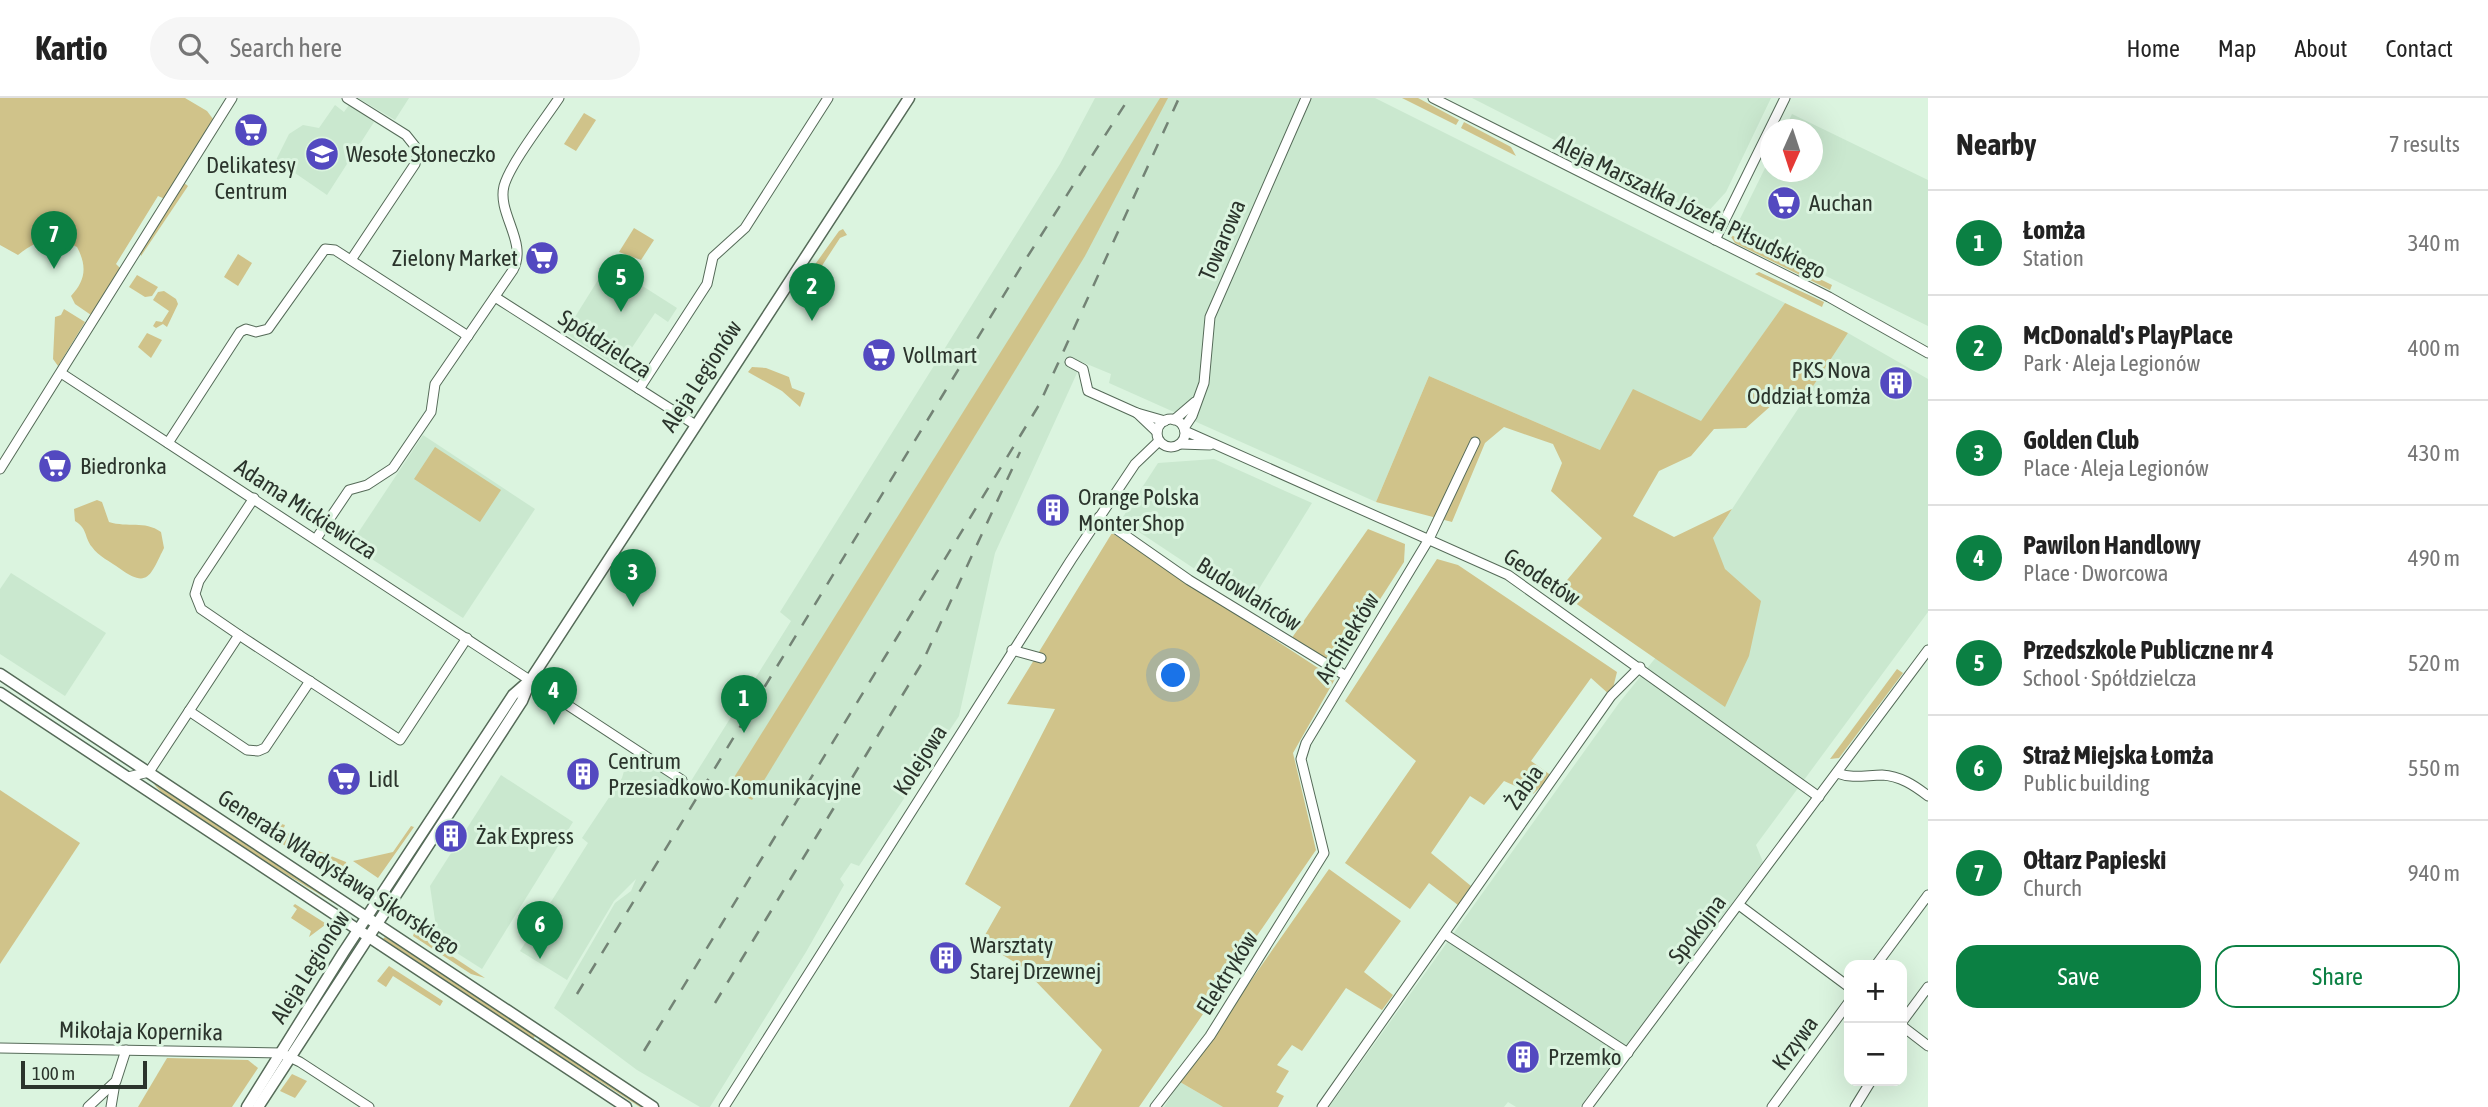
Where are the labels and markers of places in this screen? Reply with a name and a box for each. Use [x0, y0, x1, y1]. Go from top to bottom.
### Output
supermarket icon: Delikatesy Centrum [232, 111, 270, 149]
school or university icon: Wesołe Słoneczko [303, 135, 341, 173]
place label: Wesołe Słoneczko [346, 141, 496, 167]
place label: Delikatesy Centrum [206, 152, 296, 204]
supermarket icon: Auchan [1765, 184, 1803, 222]
place label: Auchan [1809, 190, 1873, 216]
pin: 7 [31, 211, 77, 269]
supermarket icon: Zielony Market [523, 239, 561, 277]
place label: Zielony Market [392, 245, 518, 271]
pin: 5 [598, 254, 644, 312]
pin: 2 [789, 263, 835, 321]
supermarket icon: Vollmart [860, 336, 898, 374]
place label: Vollmart [903, 342, 977, 368]
place label: PKS Nova Oddział Łomża [1747, 357, 1871, 409]
building icon: PKS Nova Oddział Łomża [1877, 364, 1915, 402]
supermarket icon: Biedronka [36, 447, 74, 485]
place label: Biedronka [80, 453, 167, 479]
place label: Orange Polska Monter Shop [1078, 484, 1200, 536]
building icon: Orange Polska Monter Shop [1034, 491, 1072, 529]
pin: 3 [610, 549, 656, 607]
pin: 4 [531, 667, 577, 725]
pin: 1 [721, 675, 767, 733]
place label: Centrum Przesiadkowo-Komunikacyjne [608, 748, 861, 800]
building icon: Centrum Przesiadkowo-Komunikacyjne [564, 755, 602, 793]
supermarket icon: Lidl [325, 760, 363, 798]
place label: Lidl [368, 766, 399, 792]
building icon: Żak Express [432, 817, 470, 855]
place label: Żak Express [476, 823, 574, 849]
pin: 6 [517, 901, 563, 959]
place label: Warsztaty Starej Drzewnej [970, 932, 1101, 984]
building icon: Warsztaty Starej Drzewnej [927, 939, 965, 977]
building icon: Przemko [1504, 1038, 1542, 1076]
place label: Przemko [1548, 1044, 1622, 1070]

